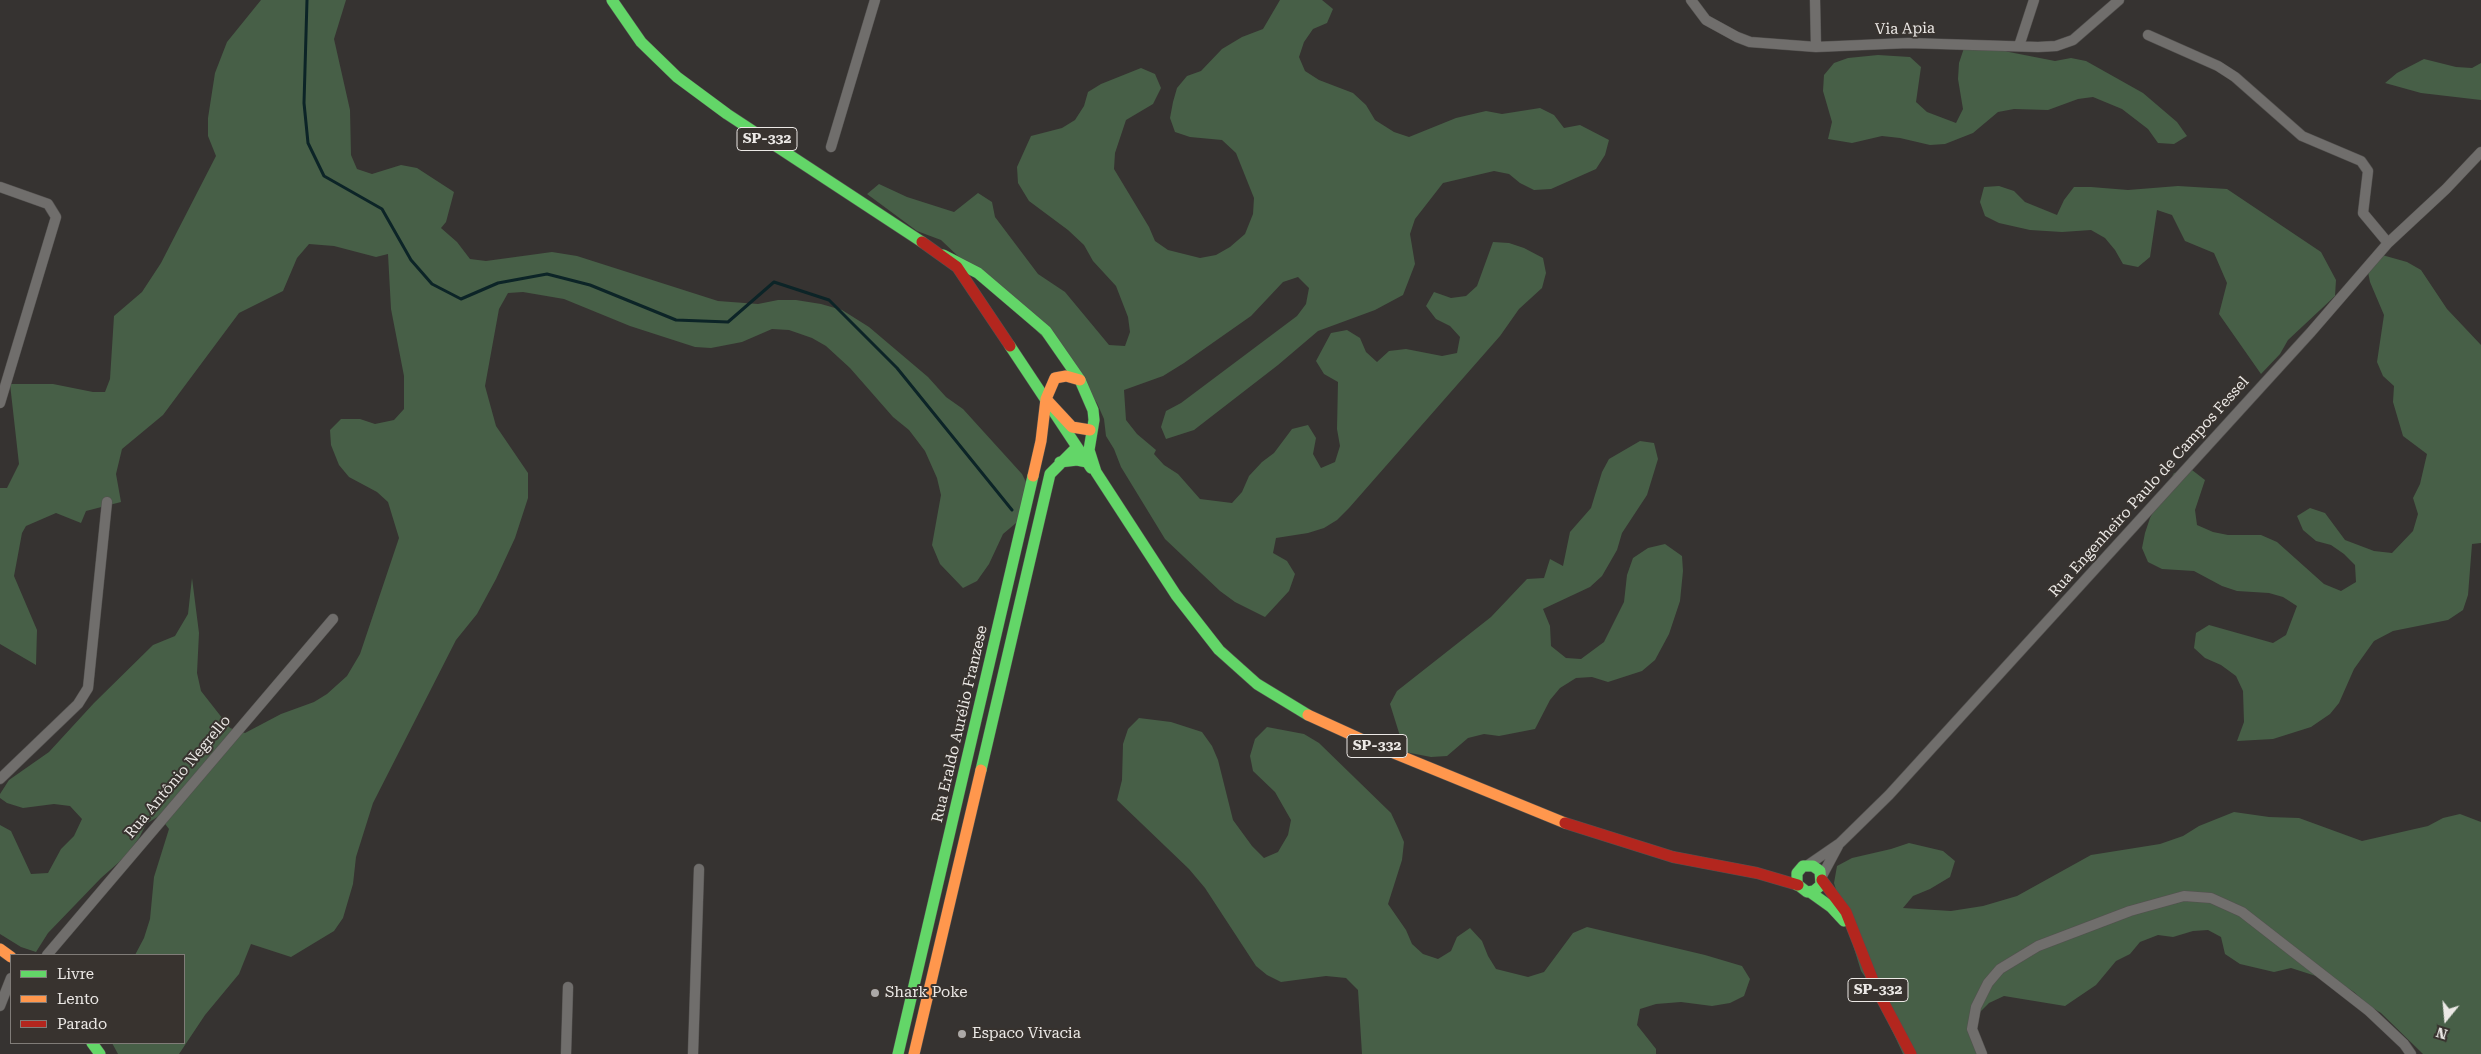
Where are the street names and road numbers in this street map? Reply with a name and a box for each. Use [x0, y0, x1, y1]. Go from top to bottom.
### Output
street label: Via Apia [1875, 19, 1935, 39]
road number: SP-332 [737, 128, 797, 150]
street label: Rua Engenheiro Paulo de Campos Fessel [2045, 373, 2253, 601]
street label: Rua Eraldo Aurélio Franzese [929, 624, 991, 824]
street label: Rua Antônio Negrello [121, 712, 235, 842]
road number: SP-332 [1347, 734, 1407, 758]
road number: SP-332 [1848, 978, 1908, 1002]

